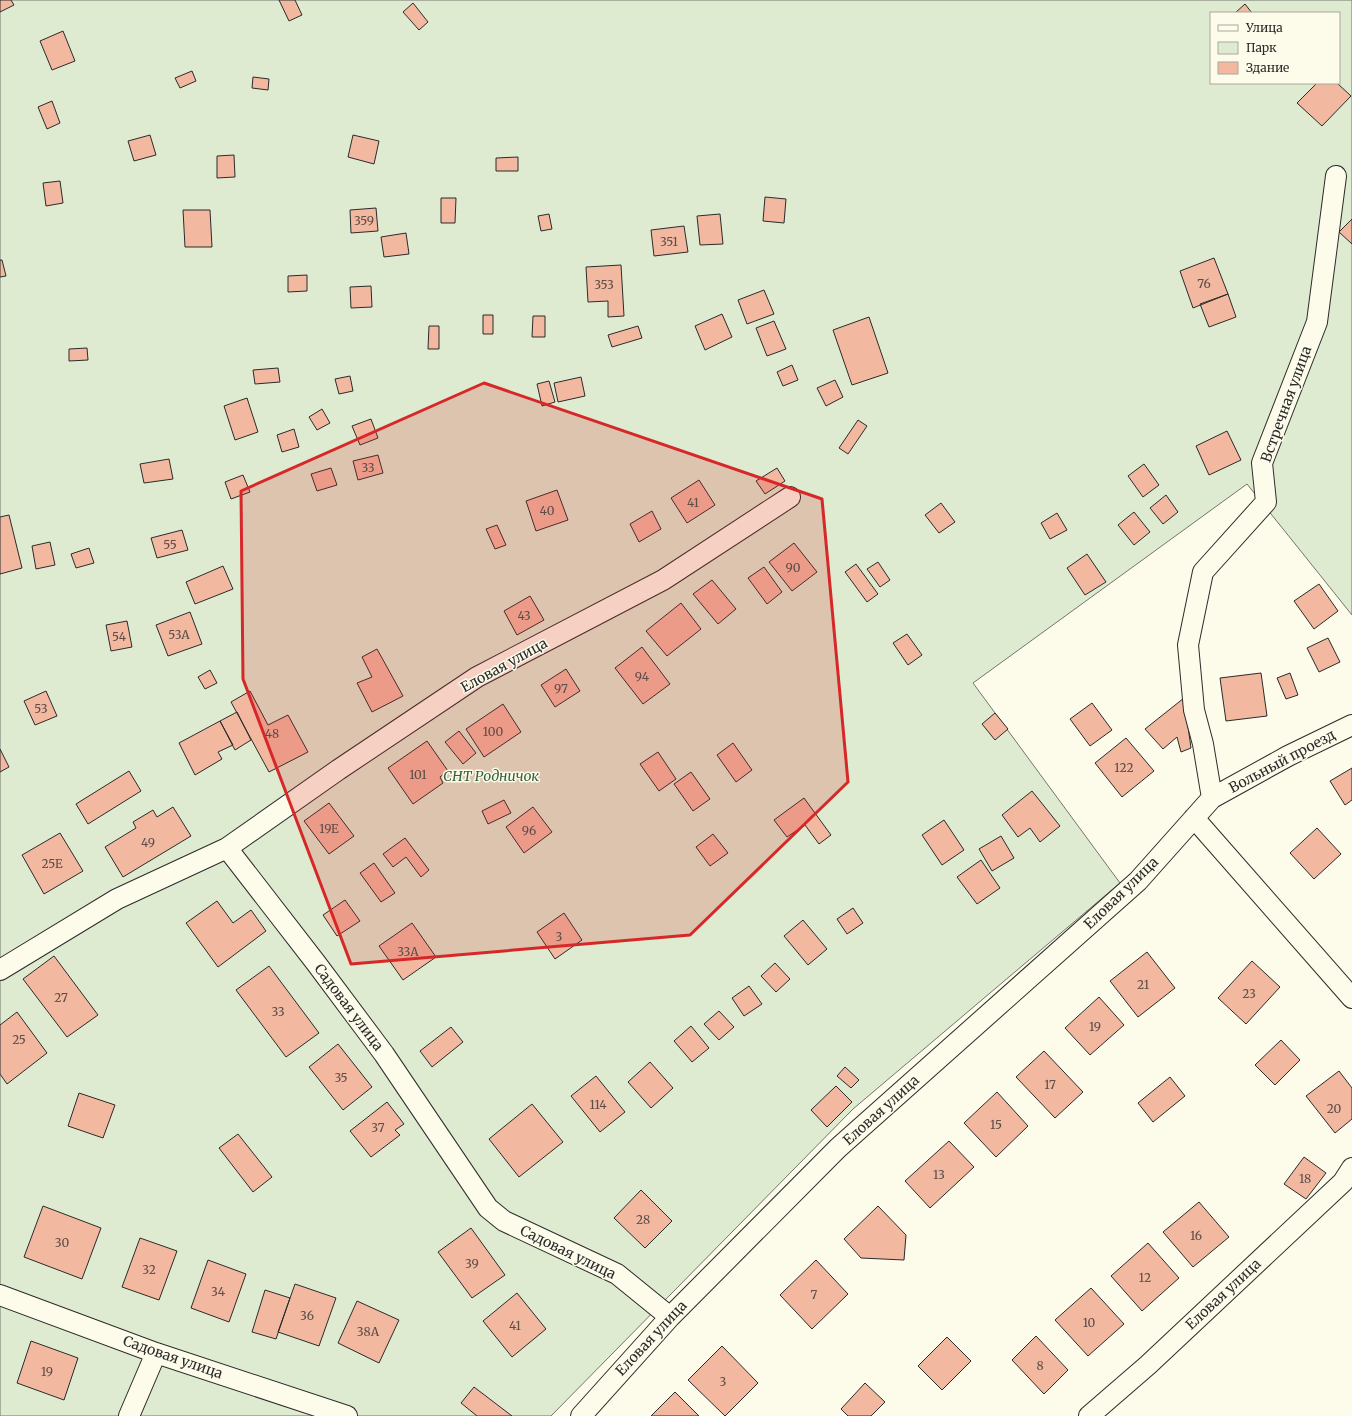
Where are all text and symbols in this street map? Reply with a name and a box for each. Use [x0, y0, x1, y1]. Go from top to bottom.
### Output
legend [1210, 12, 1340, 84]
text: Улица [1245, 20, 1283, 35]
text: Парк [1246, 40, 1277, 55]
text: Здание [1246, 60, 1289, 75]
house number: 359 [354, 213, 374, 228]
house number: 351 [660, 234, 679, 249]
house number: 76 [1197, 276, 1211, 291]
house number: 353 [594, 277, 614, 292]
street label: Встречная улица [1257, 343, 1316, 465]
house number: 33 [361, 460, 375, 475]
house number: 41 [687, 495, 700, 510]
house number: 40 [540, 503, 555, 518]
house number: 55 [163, 537, 177, 552]
house number: 90 [785, 560, 801, 575]
house number: 43 [517, 608, 531, 623]
house number: 53А [168, 627, 190, 642]
house number: 54 [112, 629, 127, 644]
street label: Еловая улица [457, 634, 551, 696]
house number: 94 [635, 669, 650, 684]
house number: 97 [554, 681, 568, 696]
house number: 53 [34, 701, 48, 716]
house number: 100 [483, 724, 503, 739]
street label: Вольный проезд [1226, 725, 1339, 797]
house number: 48 [265, 726, 279, 741]
house number: 122 [1114, 760, 1134, 775]
house number: 101 [409, 767, 427, 782]
park label: СНТ Родничок [443, 767, 539, 785]
house number: 19Е [319, 821, 339, 836]
house number: 96 [522, 823, 536, 838]
house number: 49 [141, 835, 155, 850]
street label: Еловая улица [1080, 853, 1162, 933]
house number: 25Е [41, 856, 63, 871]
house number: 3 [556, 929, 563, 944]
house number: 33А [397, 944, 419, 959]
street label: Садовая улица [310, 960, 388, 1054]
house number: 21 [1137, 977, 1150, 992]
house number: 23 [1242, 986, 1256, 1001]
house number: 27 [54, 990, 68, 1005]
house number: 33 [271, 1004, 285, 1019]
house number: 19 [1089, 1019, 1101, 1034]
house number: 25 [12, 1032, 26, 1047]
house number: 35 [334, 1070, 348, 1085]
street label: Еловая улица [839, 1071, 923, 1149]
house number: 17 [1044, 1077, 1056, 1092]
house number: 114 [589, 1097, 607, 1112]
house number: 20 [1327, 1101, 1342, 1116]
house number: 15 [990, 1117, 1002, 1132]
house number: 37 [371, 1120, 385, 1135]
house number: 13 [933, 1167, 945, 1182]
house number: 18 [1299, 1171, 1311, 1186]
house number: 28 [636, 1212, 650, 1227]
street label: Садовая улица [517, 1221, 619, 1283]
house number: 16 [1190, 1228, 1202, 1243]
house number: 30 [55, 1235, 69, 1250]
street label: Еловая улица [1182, 1254, 1265, 1333]
house number: 39 [465, 1256, 479, 1271]
house number: 32 [142, 1262, 156, 1277]
house number: 12 [1139, 1270, 1151, 1285]
house number: 34 [211, 1284, 226, 1299]
house number: 7 [811, 1287, 818, 1302]
street label: Еловая улица [612, 1296, 691, 1379]
house number: 36 [300, 1308, 314, 1323]
house number: 10 [1083, 1315, 1096, 1330]
house number: 41 [509, 1318, 522, 1333]
house number: 38А [357, 1324, 380, 1339]
street label: Садовая улица [121, 1332, 226, 1383]
house number: 8 [1036, 1358, 1044, 1373]
house number: 19 [41, 1364, 53, 1379]
house number: 3 [720, 1374, 727, 1389]

